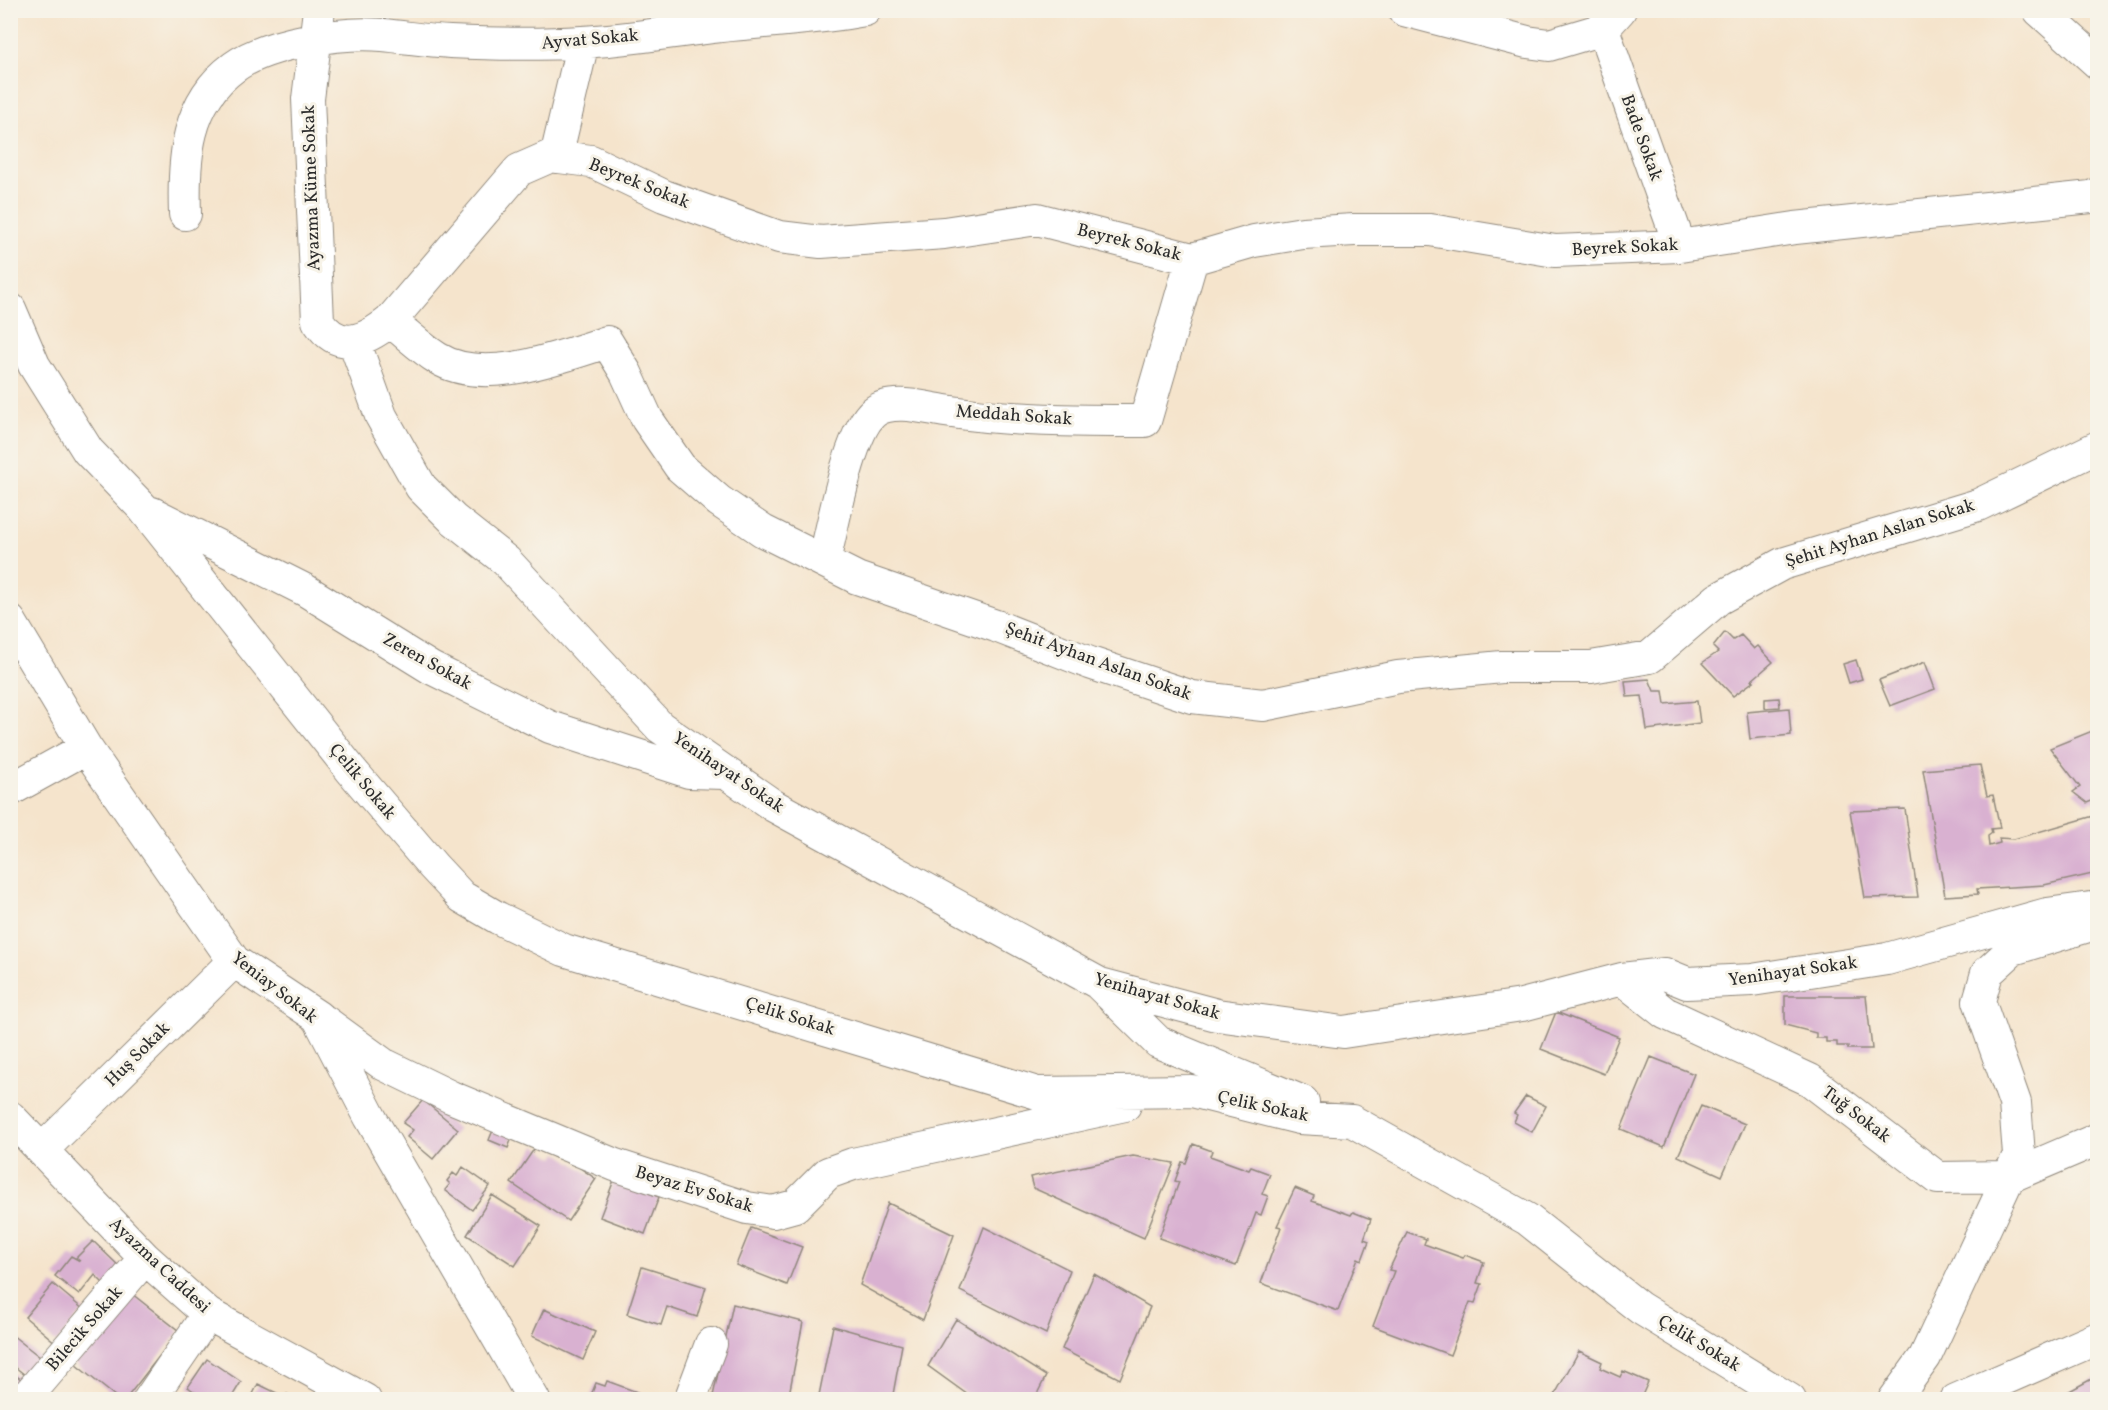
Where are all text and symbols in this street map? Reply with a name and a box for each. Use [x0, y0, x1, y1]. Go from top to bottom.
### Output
street label: Ayvat Sokak [540, 23, 640, 57]
street label: Bade Sokak [1614, 91, 1668, 185]
street label: Ayazma Küme Sokak [297, 104, 327, 271]
street label: Beyrek Sokak [585, 152, 693, 216]
street label: Beyrek Sokak [1074, 218, 1184, 268]
street label: Beyrek Sokak [1571, 233, 1679, 263]
street label: Meddah Sokak [955, 399, 1073, 433]
street label: Şehit Ayhan Aslan Sokak [1782, 493, 1978, 575]
street label: Şehit Ayhan Aslan Sokak [1001, 617, 1195, 707]
street label: Zeren Sokak [378, 627, 476, 697]
street label: Yenihayat Sokak [667, 726, 789, 820]
street label: Çelik Sokak [323, 739, 401, 826]
street label: Yeniay Sokak [226, 946, 323, 1030]
street label: Yenihayat Sokak [1727, 951, 1859, 993]
street label: Yenihayat Sokak [1091, 967, 1223, 1027]
street label: Çelik Sokak [742, 992, 838, 1043]
street label: Huş Sokak [100, 1017, 176, 1093]
street label: Tuğ Sokak [1816, 1081, 1896, 1149]
street label: Çelik Sokak [1215, 1085, 1311, 1129]
street label: Beyaz Ev Sokak [632, 1160, 756, 1220]
street label: Ayazma Caddesi [103, 1212, 215, 1320]
street label: Bilecik Sokak [41, 1281, 129, 1377]
street label: Çelik Sokak [1653, 1309, 1745, 1379]

